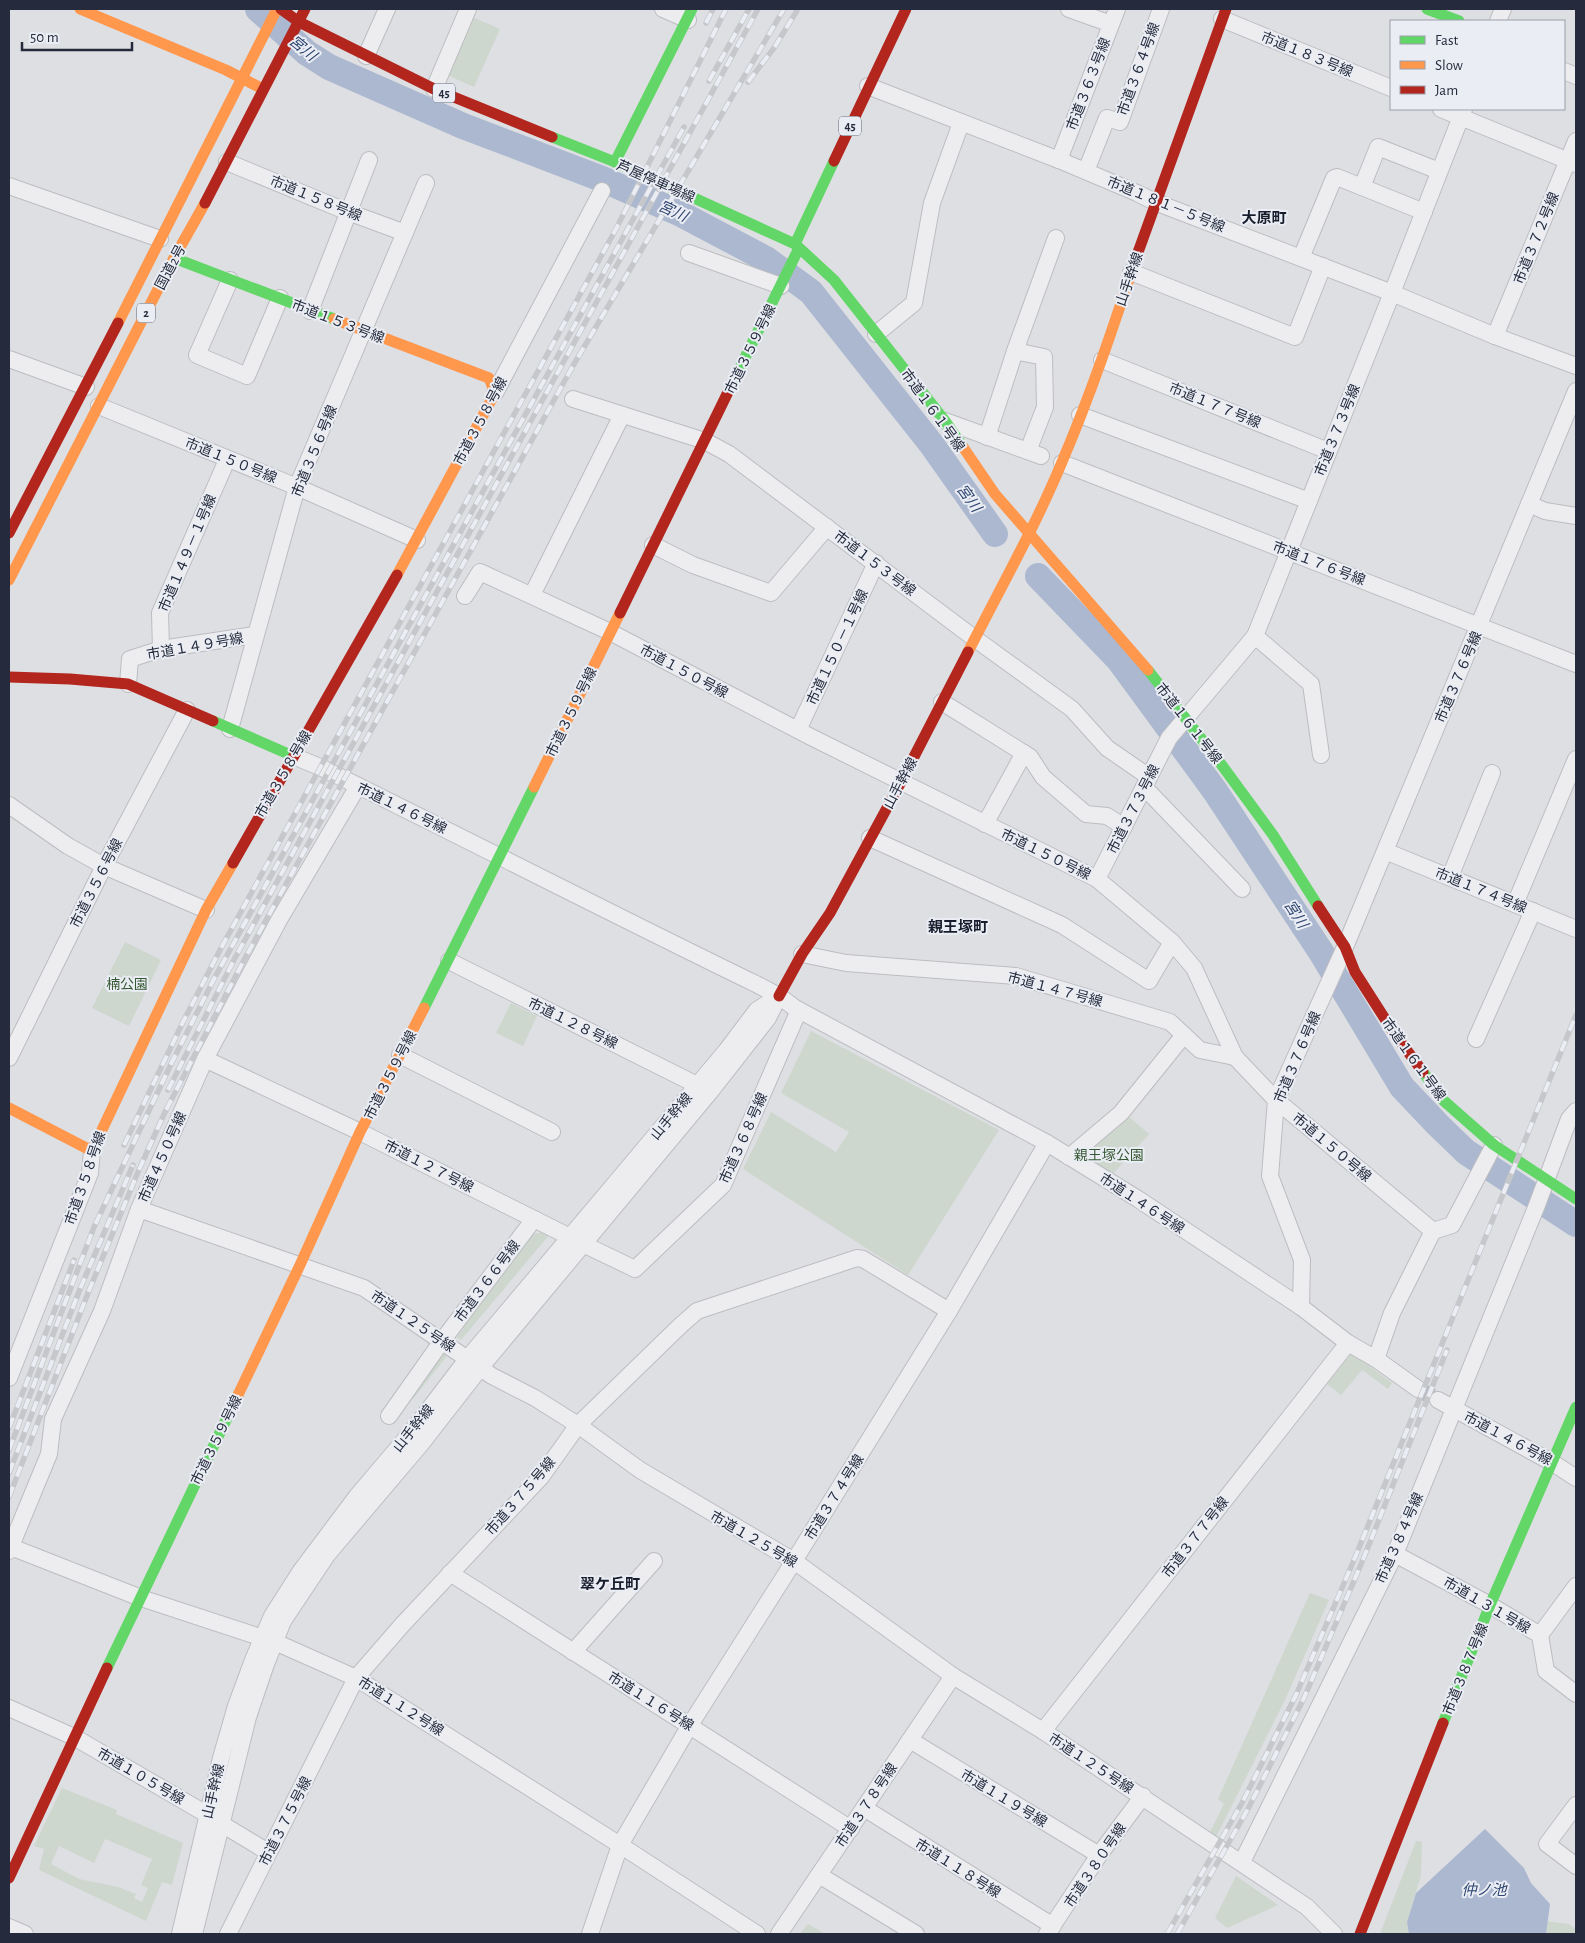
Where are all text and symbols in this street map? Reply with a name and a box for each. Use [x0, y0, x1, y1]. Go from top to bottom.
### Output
scale bar [22, 20, 132, 52]
legend [1390, 20, 1565, 110]
street label: 市道３６４号線 [1115, 21, 1162, 118]
street label: 市道１８３号線 [1259, 29, 1355, 80]
text: 50 m [30, 30, 59, 45]
water label: 宮川 [286, 32, 321, 65]
text: Fast [1435, 33, 1459, 48]
street label: 市道３６３号線 [1064, 36, 1113, 133]
text: Slow [1435, 58, 1463, 73]
text: Jam [1435, 83, 1458, 98]
road number: 45 [433, 84, 455, 102]
road number: 45 [839, 116, 861, 136]
street label: 芦屋停車場線 [614, 158, 697, 205]
street label: 市道１５８号線 [268, 173, 364, 224]
street label: 市道１８１－５号線 [1105, 174, 1227, 235]
street label: 市道３７２号線 [1511, 190, 1562, 286]
water label: 宮川 [656, 197, 692, 225]
district label: 大原町 [1241, 210, 1287, 226]
street label: 国道2号 [152, 242, 188, 292]
street label: 山手幹線 [1113, 250, 1146, 308]
street label: 市道１５３号線 [289, 297, 386, 346]
street label: 市道３５９号線 [722, 302, 779, 397]
road number: 2 [137, 304, 155, 322]
street label: 市道１６１号線 [898, 366, 967, 454]
street label: 市道３５８号線 [451, 374, 510, 468]
street label: 市道１７７号線 [1167, 380, 1263, 431]
street label: 市道３７３号線 [1312, 382, 1363, 478]
street label: 市道３５６号線 [289, 403, 340, 499]
street label: 市道１５０号線 [183, 435, 279, 486]
water label: 宮川 [954, 481, 985, 516]
street label: 市道１４９－１号線 [156, 492, 219, 614]
street label: 市道１５３号線 [831, 528, 918, 599]
street label: 市道１７６号線 [1270, 539, 1367, 588]
street label: 市道１５０－１号線 [804, 587, 871, 707]
street label: 市道３７６号線 [1432, 629, 1485, 725]
street label: 市道１４９号線 [146, 631, 245, 662]
street label: 市道１５０号線 [637, 642, 731, 701]
street label: 市道３５９号線 [543, 665, 600, 760]
street label: 市道１６１号線 [1153, 680, 1225, 767]
street label: 市道３５８号線 [252, 728, 314, 820]
street label: 山手幹線 [881, 755, 920, 811]
street label: 市道３７３号線 [1105, 762, 1162, 856]
street label: 市道１４６号線 [354, 780, 449, 837]
street label: 市道１５０号線 [998, 826, 1093, 883]
street label: 市道３５６号線 [68, 836, 125, 930]
street label: 市道１７４号線 [1433, 865, 1529, 916]
water label: 宮川 [1281, 897, 1312, 933]
district label: 親王塚町 [928, 919, 988, 935]
street label: 市道１４７号線 [1006, 970, 1104, 1009]
park label: 楠公園 [106, 977, 148, 992]
street label: 市道１２８号線 [525, 995, 620, 1052]
street label: 市道３７６号線 [1271, 1009, 1324, 1105]
street label: 市道１６１号線 [1379, 1015, 1448, 1103]
street label: 市道３５９号線 [362, 1028, 419, 1122]
street label: 山手幹線 [648, 1090, 695, 1143]
street label: 市道３６８号線 [717, 1090, 770, 1186]
street label: 市道４５０号線 [136, 1109, 189, 1205]
street label: 市道１５０号線 [1289, 1110, 1374, 1185]
street label: 市道３５８号線 [62, 1129, 109, 1227]
street label: 市道１２７号線 [382, 1138, 476, 1195]
park label: 親王塚公園 [1074, 1148, 1144, 1163]
street label: 市道１４６号線 [1097, 1170, 1187, 1236]
street label: 市道３６６号線 [452, 1238, 523, 1325]
street label: 市道１２５号線 [368, 1288, 458, 1355]
street label: 市道３５９号線 [188, 1393, 245, 1488]
street label: 山手幹線 [390, 1402, 437, 1455]
street label: 市道１４６号線 [1461, 1409, 1555, 1468]
street label: 市道３７４号線 [802, 1452, 867, 1543]
street label: 市道３７５号線 [483, 1454, 558, 1538]
street label: 市道３８４号線 [1373, 1490, 1426, 1586]
street label: 市道３７７号線 [1159, 1494, 1231, 1581]
street label: 市道１２５号線 [708, 1508, 800, 1570]
street label: 市道１３１号線 [1441, 1574, 1533, 1636]
district label: 翠ケ丘町 [580, 1576, 640, 1592]
street label: 市道３８７号線 [1440, 1621, 1491, 1717]
street label: 市道１１６号線 [605, 1669, 696, 1734]
street label: 市道１１２号線 [355, 1674, 446, 1739]
street label: 市道１２５号線 [1046, 1730, 1136, 1796]
street label: 市道１０５号線 [95, 1745, 187, 1807]
street label: 市道３７８号線 [833, 1760, 900, 1850]
street label: 山手幹線 [200, 1762, 227, 1820]
street label: 市道１１９号線 [958, 1767, 1050, 1830]
street label: 市道３７５号線 [257, 1774, 314, 1868]
street label: 市道３８０号線 [1062, 1820, 1129, 1910]
street label: 市道１１８号線 [912, 1836, 1003, 1901]
water label: 仲ノ池 [1461, 1882, 1508, 1898]

